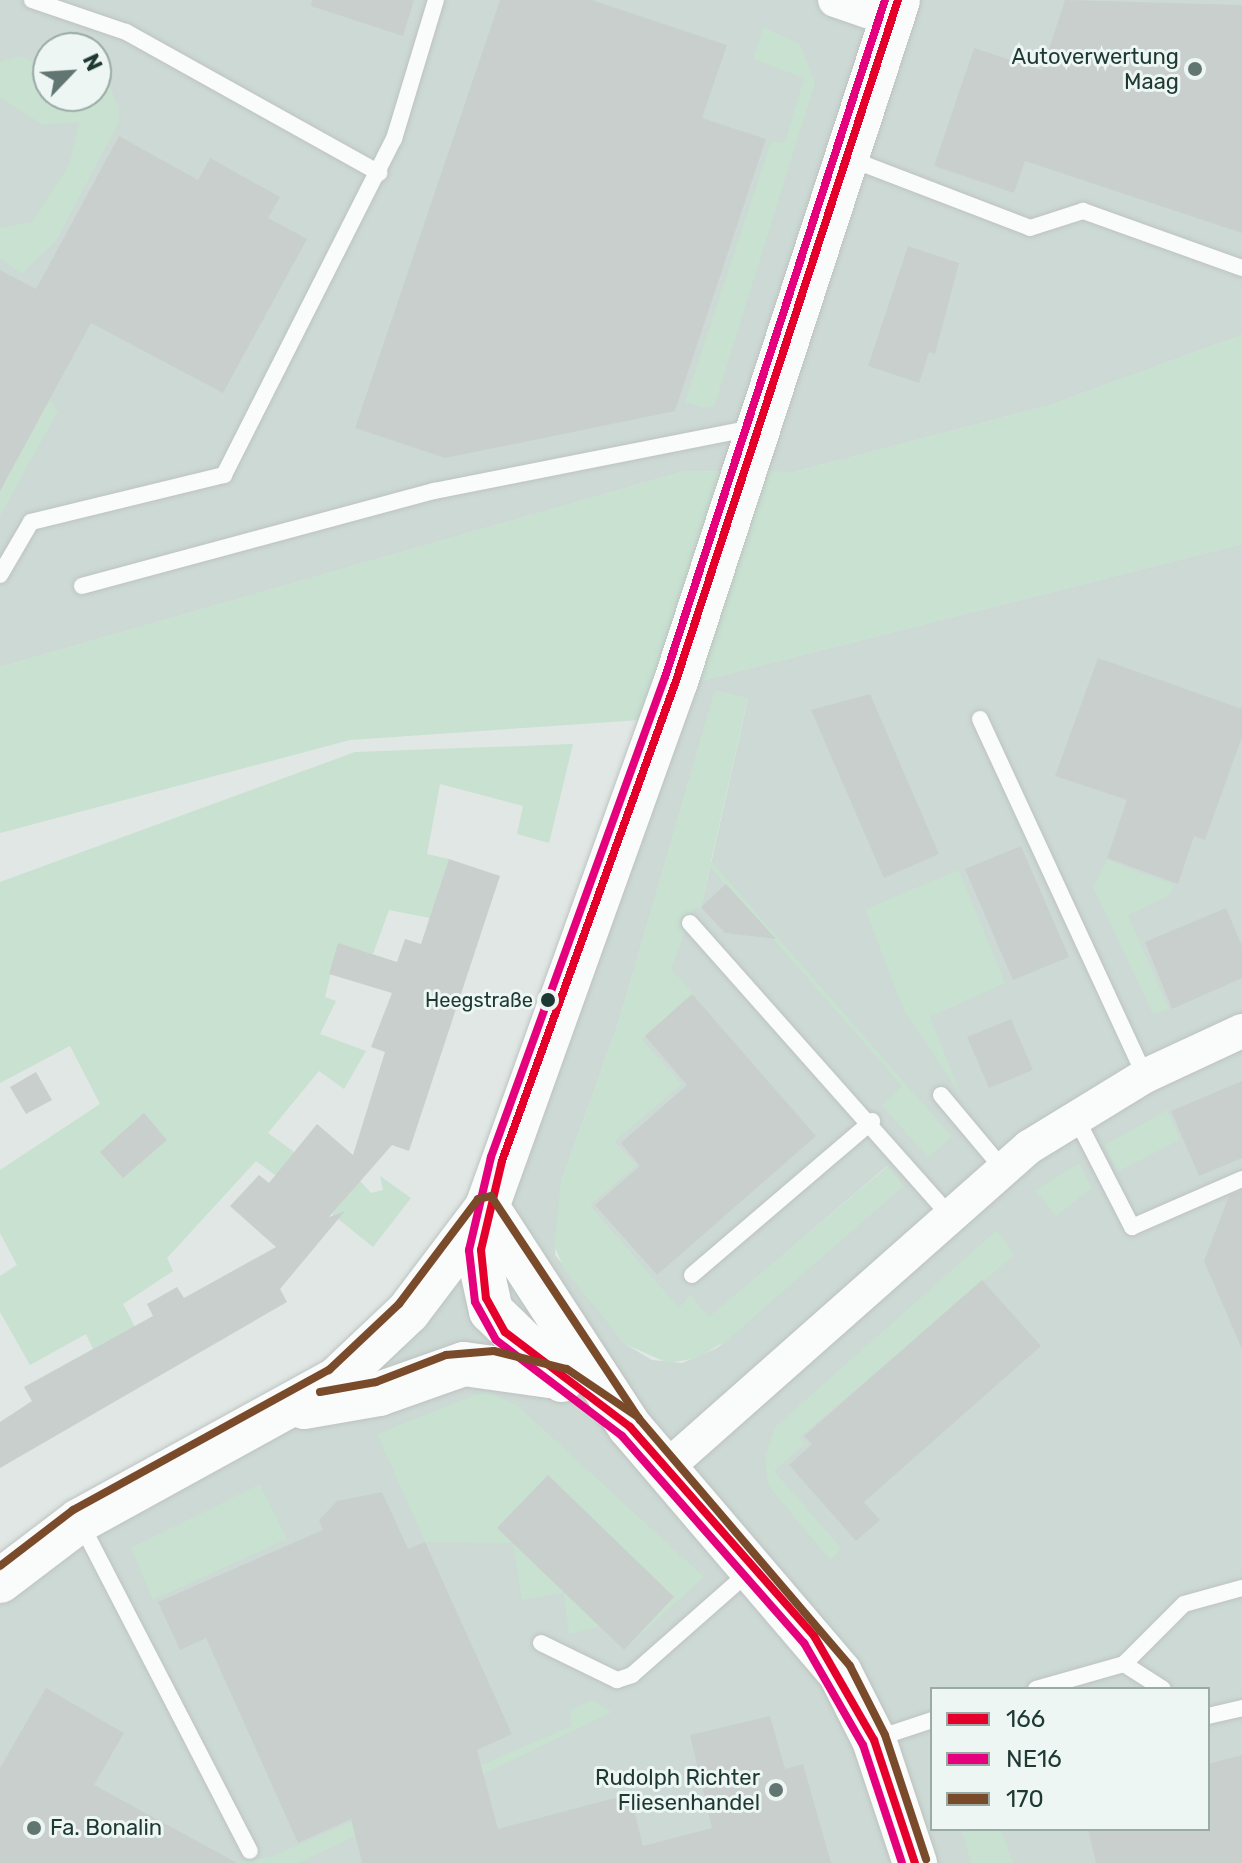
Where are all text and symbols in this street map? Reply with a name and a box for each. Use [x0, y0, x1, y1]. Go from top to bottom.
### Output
north arrow [32, 32, 112, 112]
place label: Autoverwertung Maag [1012, 43, 1179, 94]
text: N [77, 50, 108, 75]
marker: Autoverwertung Maag [1186, 60, 1204, 78]
place label: Heegstraße [425, 988, 533, 1012]
marker: Heegstraße [540, 992, 556, 1008]
legend [930, 1687, 1210, 1831]
text: 166 [1006, 1705, 1045, 1733]
text: NE16 [1006, 1745, 1062, 1773]
place label: Rudolph Richter Fliesenhandel [595, 1764, 760, 1816]
marker: Rudolph Richter Fliesenhandel [767, 1781, 785, 1799]
text: 170 [1006, 1785, 1044, 1813]
place label: Fa. Bonalin [50, 1815, 162, 1841]
marker: Fa. Bonalin [25, 1819, 43, 1837]

